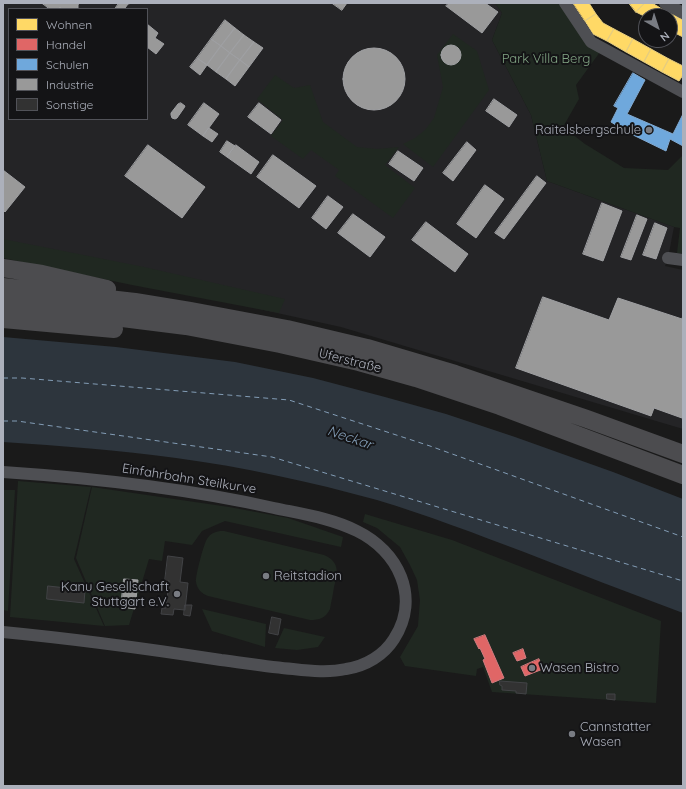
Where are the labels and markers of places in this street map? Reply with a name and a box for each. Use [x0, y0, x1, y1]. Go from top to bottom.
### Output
place label: Raitelsbergschule [535, 122, 641, 138]
marker: Raitelsbergschule [644, 125, 654, 135]
place label: Reitstadion [274, 568, 342, 584]
marker: Reitstadion [261, 571, 271, 581]
place label: Kanu Gesellschaft Stuttgart e.V. [61, 579, 169, 610]
marker: Kanu Gesellschaft Stuttgart e.V. [172, 589, 182, 599]
place label: Wasen Bistro [540, 660, 619, 676]
marker: Wasen Bistro [527, 663, 537, 673]
place label: Cannstatter Wasen [580, 719, 651, 750]
marker: Cannstatter Wasen [567, 729, 577, 739]

